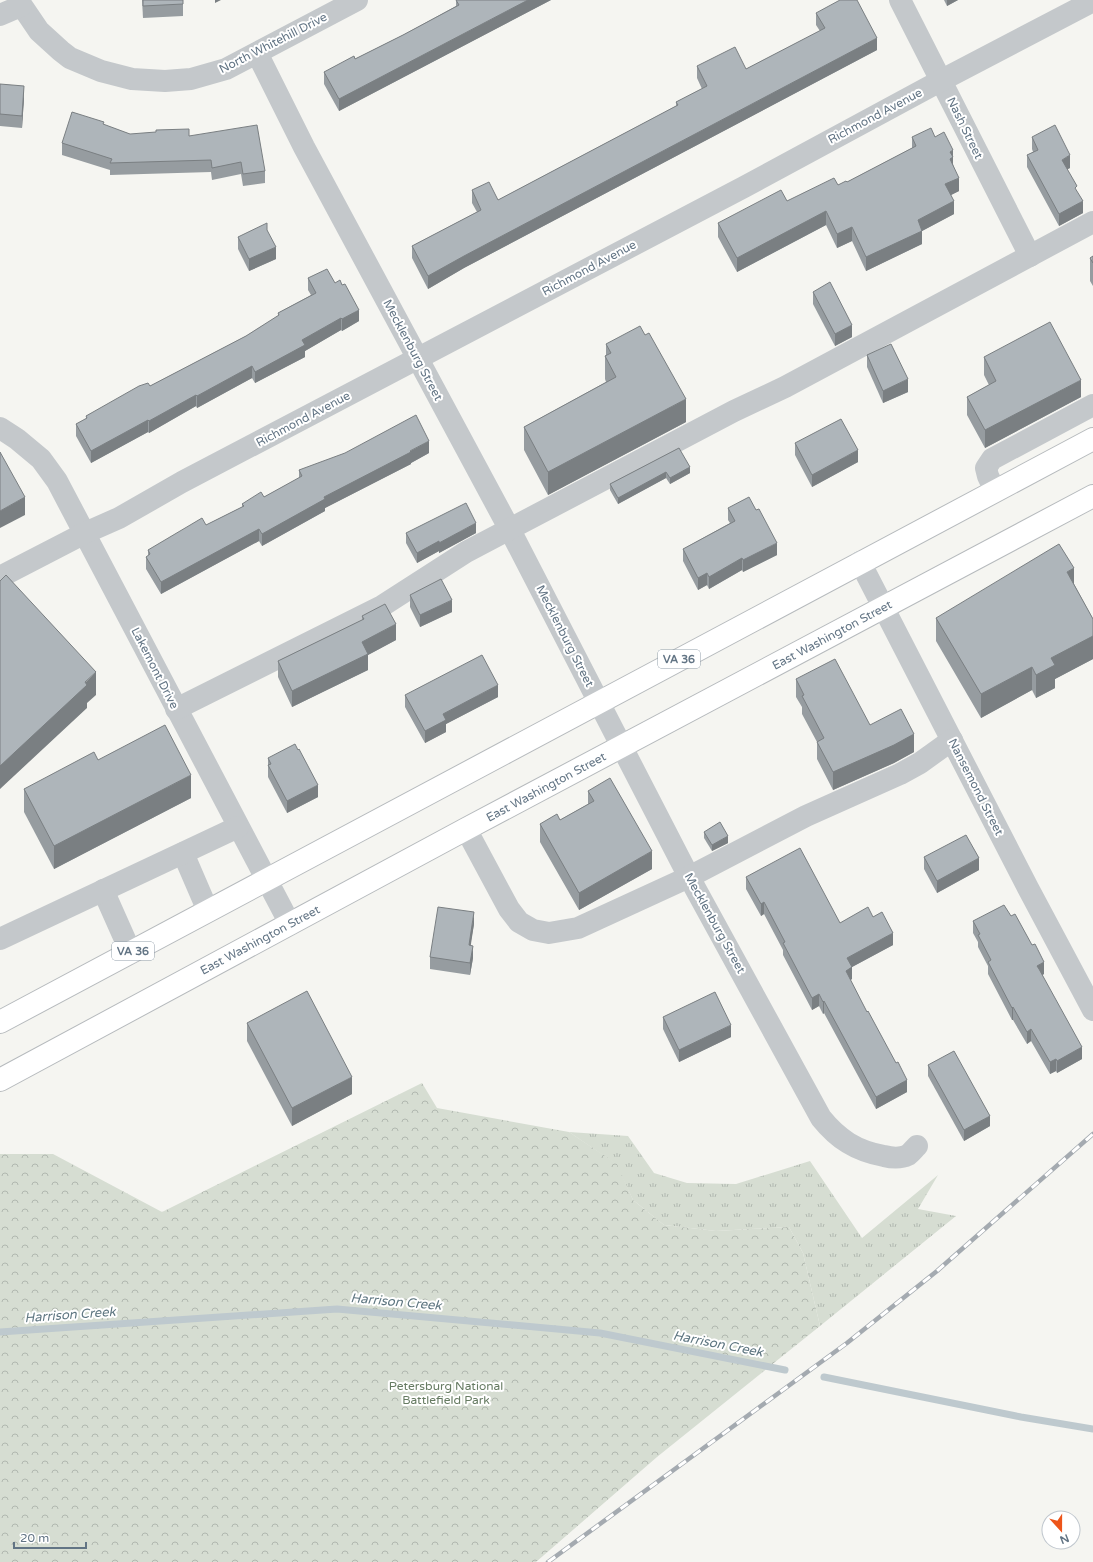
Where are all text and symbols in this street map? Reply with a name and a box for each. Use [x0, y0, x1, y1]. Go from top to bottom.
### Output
street label: North Whitehill Drive [217, 10, 329, 76]
street label: Richmond Avenue [826, 85, 925, 147]
street label: Nash Street [944, 95, 986, 161]
street label: Richmond Avenue [540, 237, 639, 299]
street label: Mecklenburg Street [380, 297, 446, 403]
street label: Richmond Avenue [254, 388, 353, 450]
street label: Mecklenburg Street [533, 583, 597, 690]
street label: East Washington Street [770, 597, 895, 673]
street label: Lakemont Drive [128, 625, 182, 711]
road number: VA 36 [658, 650, 700, 668]
street label: Nansemond Street [946, 736, 1007, 838]
street label: East Washington Street [484, 749, 609, 825]
street label: Mecklenburg Street [682, 870, 749, 976]
street label: East Washington Street [198, 902, 323, 978]
road number: VA 36 [112, 942, 154, 960]
water label: Harrison Creek [350, 1290, 443, 1314]
water label: Harrison Creek [24, 1304, 117, 1326]
water label: Harrison Creek [672, 1327, 765, 1361]
park label: Petersburg National Battlefield Park [389, 1379, 503, 1407]
north arrow [1041, 1510, 1081, 1550]
scale bar [14, 1524, 86, 1550]
text: 20 m [20, 1531, 49, 1545]
text: N [1058, 1531, 1071, 1547]

